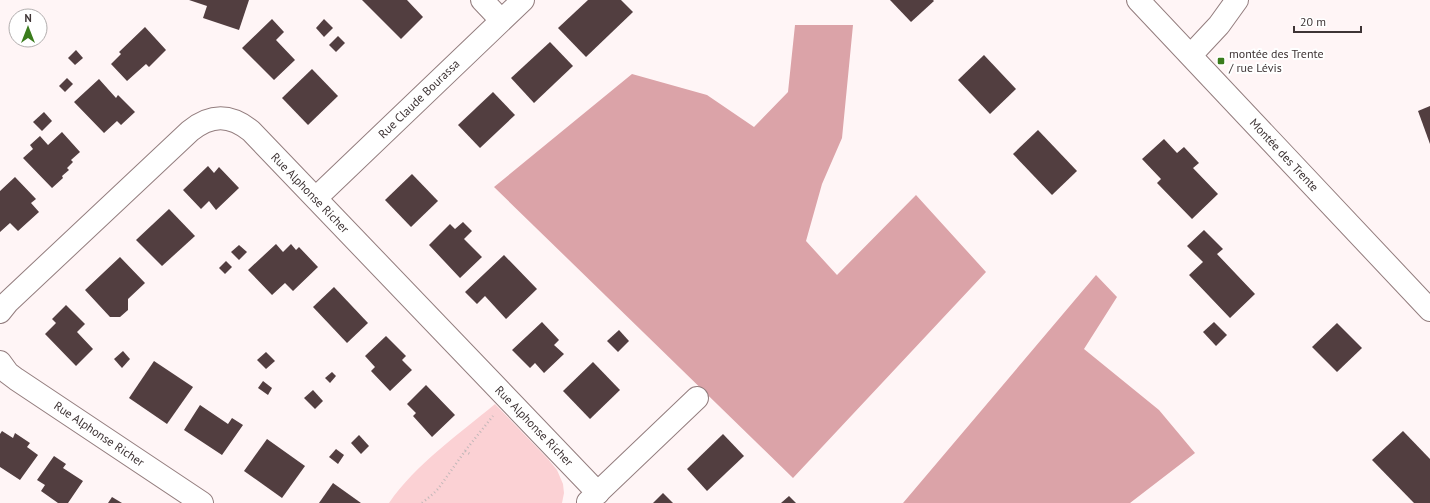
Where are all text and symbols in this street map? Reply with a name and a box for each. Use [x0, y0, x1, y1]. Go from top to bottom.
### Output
north arrow [8, 8, 48, 48]
scale bar [1294, 8, 1361, 34]
text: N [24, 11, 32, 25]
text: 20 m [1300, 14, 1326, 29]
place label: montée des Trente / rue Lévis [1228, 46, 1324, 75]
street label: Rue Claude Bourassa [375, 56, 462, 141]
marker: montée des Trente / rue Lévis [1216, 56, 1226, 66]
street label: Montée des Trente [1247, 115, 1322, 194]
street label: Rue Alphonse Richer [268, 149, 353, 236]
street label: Rue Alphonse Richer [492, 382, 577, 469]
street label: Rue Alphonse Richer [51, 398, 147, 469]

